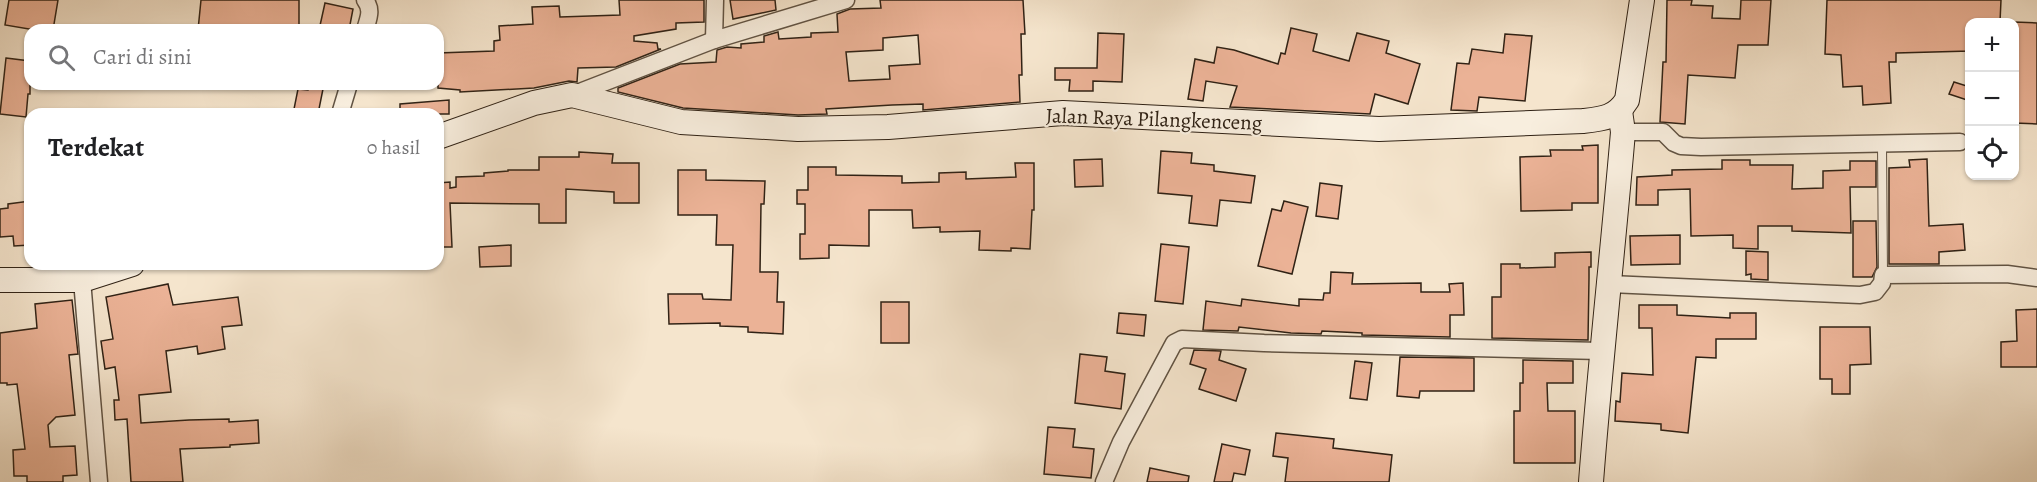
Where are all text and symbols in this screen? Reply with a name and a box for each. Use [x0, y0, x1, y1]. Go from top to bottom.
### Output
map controls [1965, 18, 2019, 180]
button: + [1965, 18, 2019, 72]
search box [24, 24, 444, 90]
icon: search [45, 41, 78, 74]
text: Cari di sini [93, 42, 192, 72]
button: − [1965, 72, 2019, 126]
street label: Jalan Raya Pilangkenceng [1045, 101, 1263, 137]
button: locate [1965, 126, 2019, 180]
text: Terdekat [48, 130, 144, 165]
text: 0 hasil [367, 134, 420, 161]

